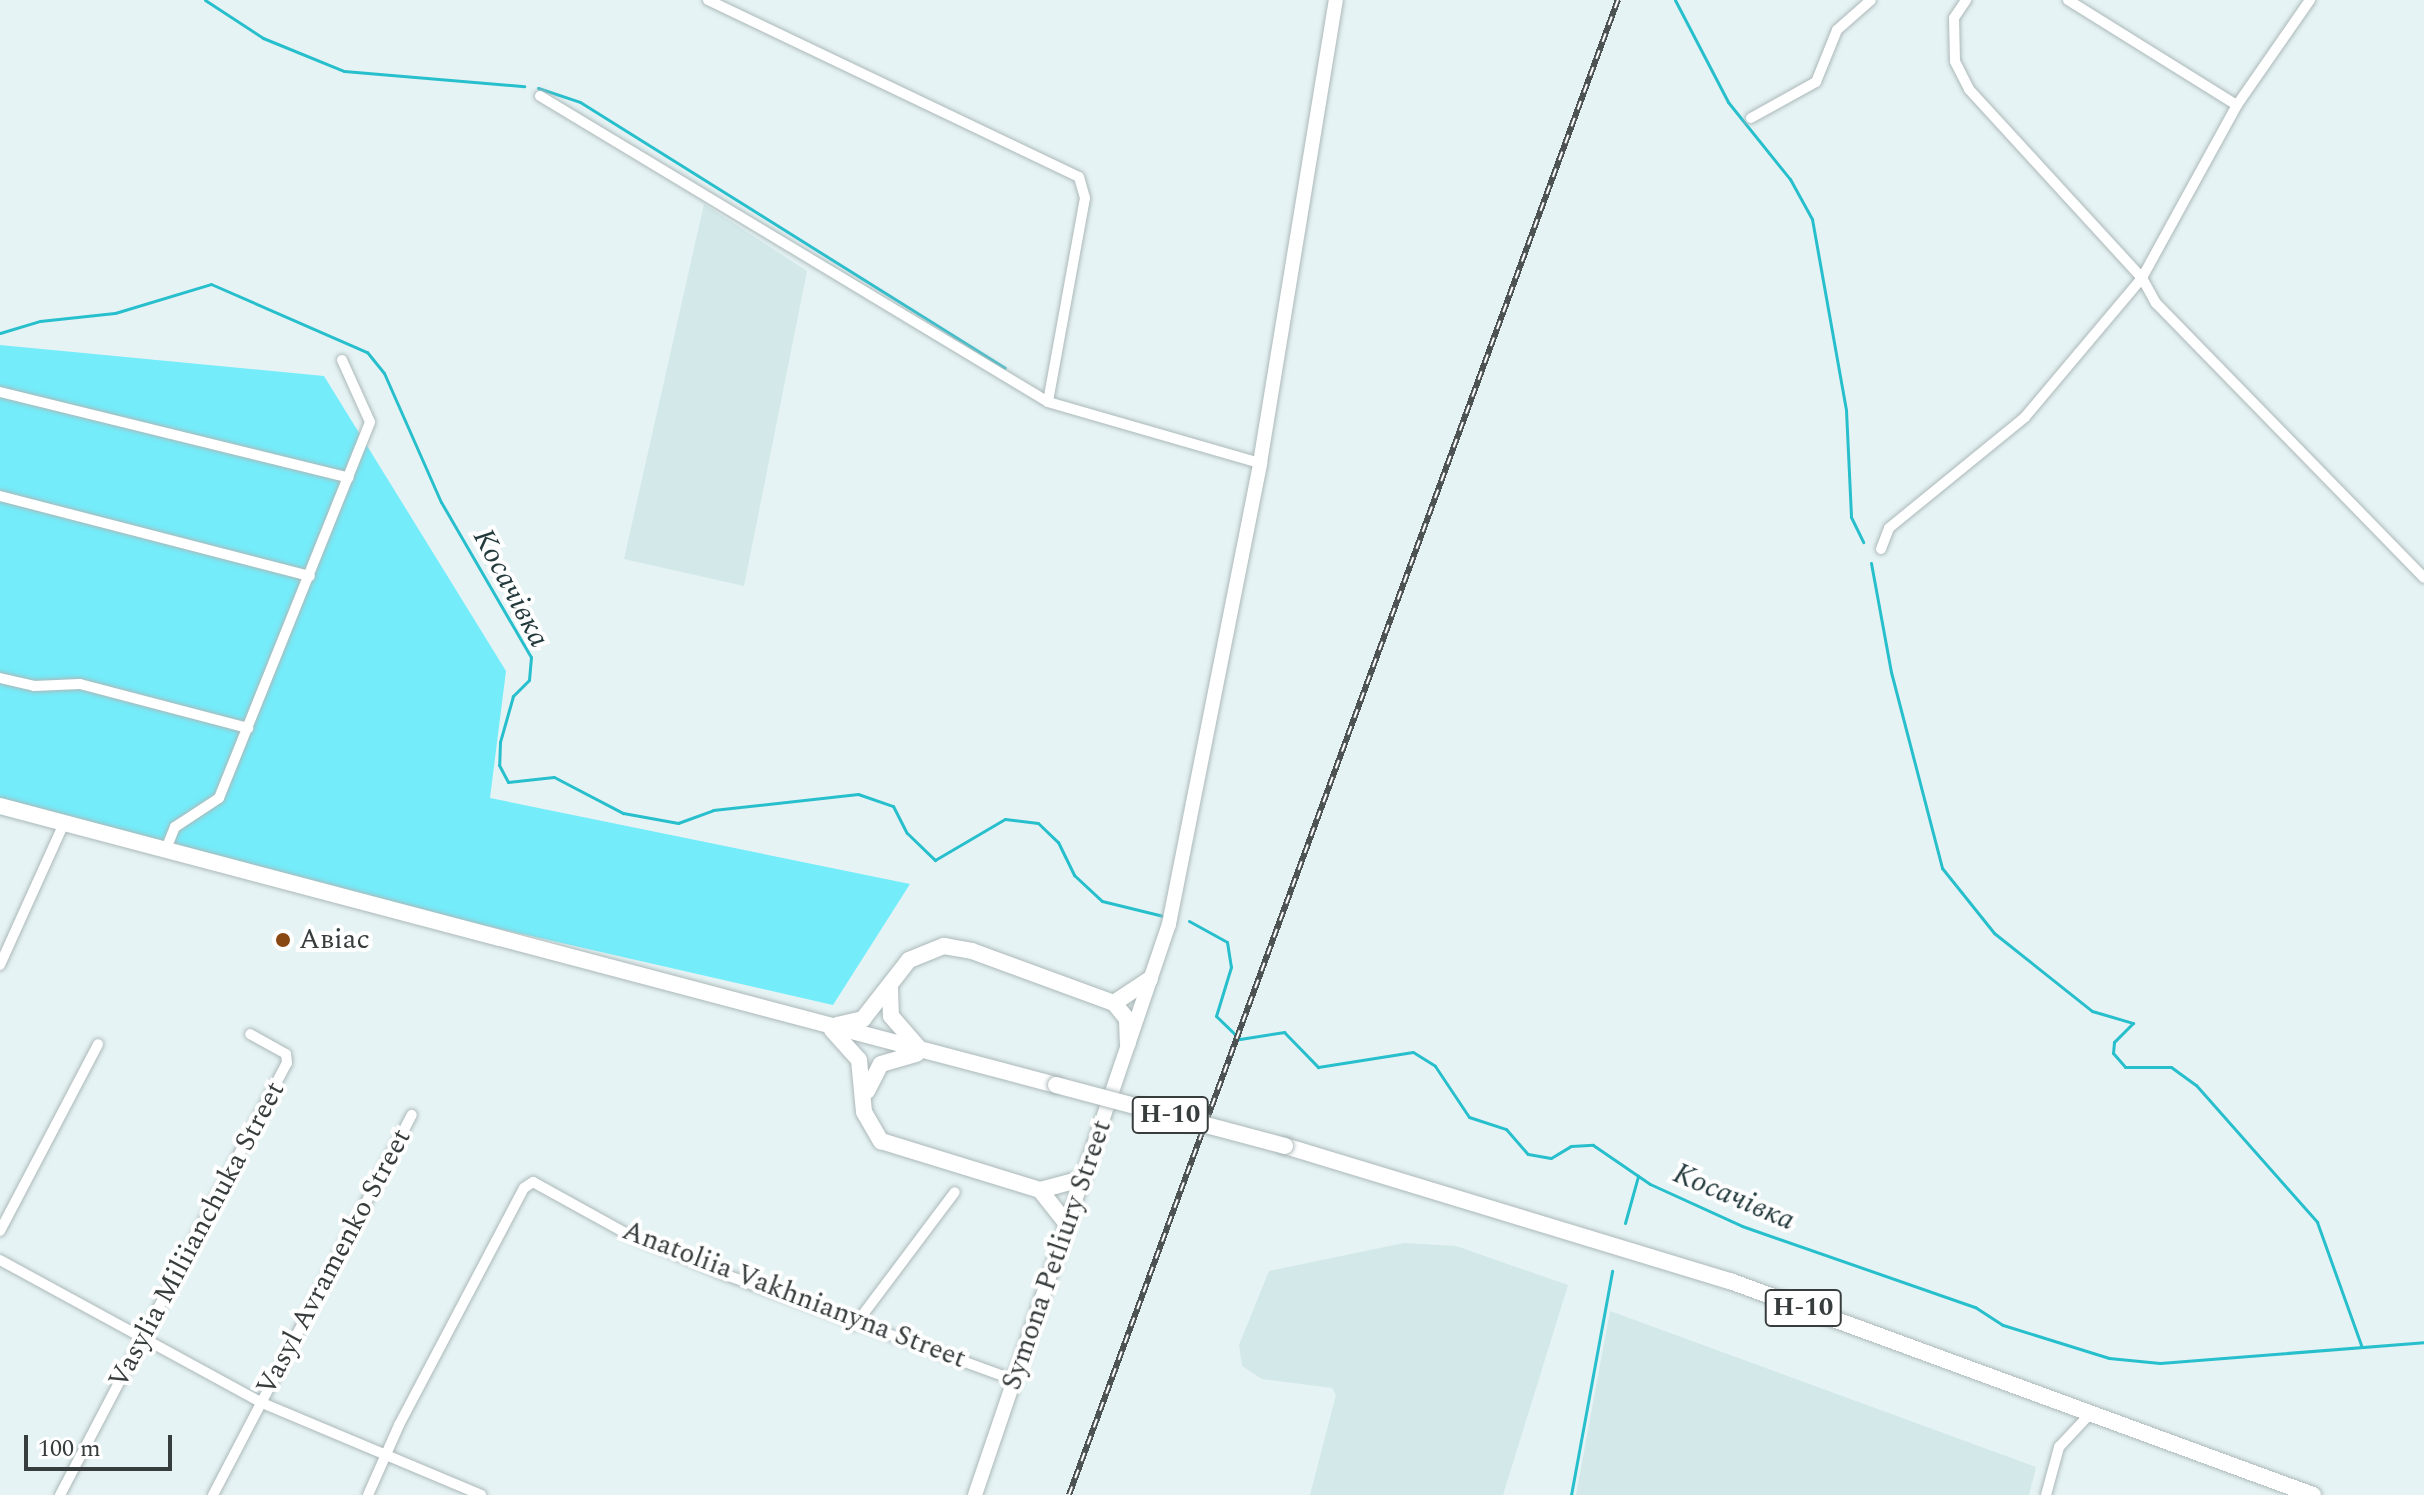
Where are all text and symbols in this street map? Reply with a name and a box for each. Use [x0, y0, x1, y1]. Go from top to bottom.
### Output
water label: Косачівка [465, 523, 557, 653]
place label: Авіас [299, 923, 370, 957]
marker: Авіас [274, 931, 292, 949]
street label: Vasylia Miliianchuka Street [102, 1076, 292, 1394]
road number: Н-10 [1130, 1093, 1210, 1137]
street label: Symona Petliury Street [995, 1116, 1119, 1394]
street label: Vasyl Avramenko Street [250, 1123, 418, 1401]
water label: Косачівка [1668, 1155, 1800, 1239]
street label: Anatoliia Vakhnianyna Street [617, 1214, 971, 1376]
road number: Н-10 [1763, 1286, 1843, 1330]
scale bar [28, 1419, 176, 1469]
text: 100 m [38, 1431, 101, 1467]

